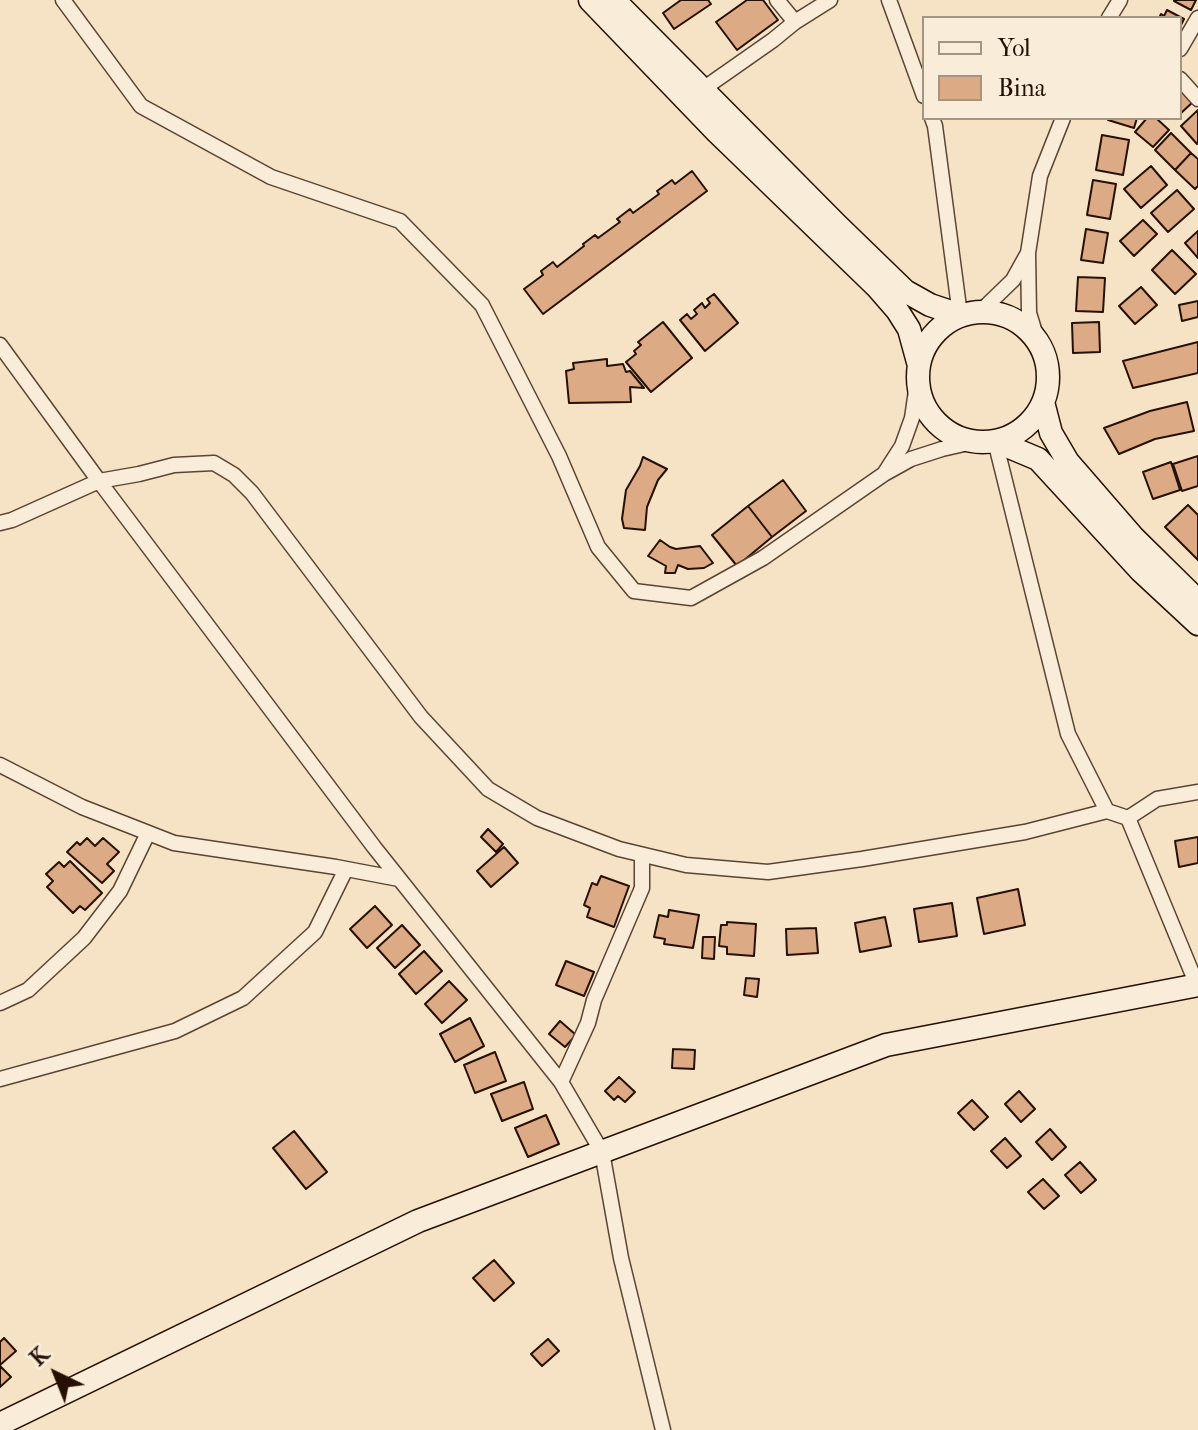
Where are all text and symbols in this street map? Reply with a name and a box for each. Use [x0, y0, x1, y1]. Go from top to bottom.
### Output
legend [922, 16, 1182, 120]
text: Yol [998, 34, 1031, 62]
text: Bina [998, 74, 1046, 102]
north arrow [16, 1334, 96, 1414]
text: K [25, 1341, 54, 1371]

